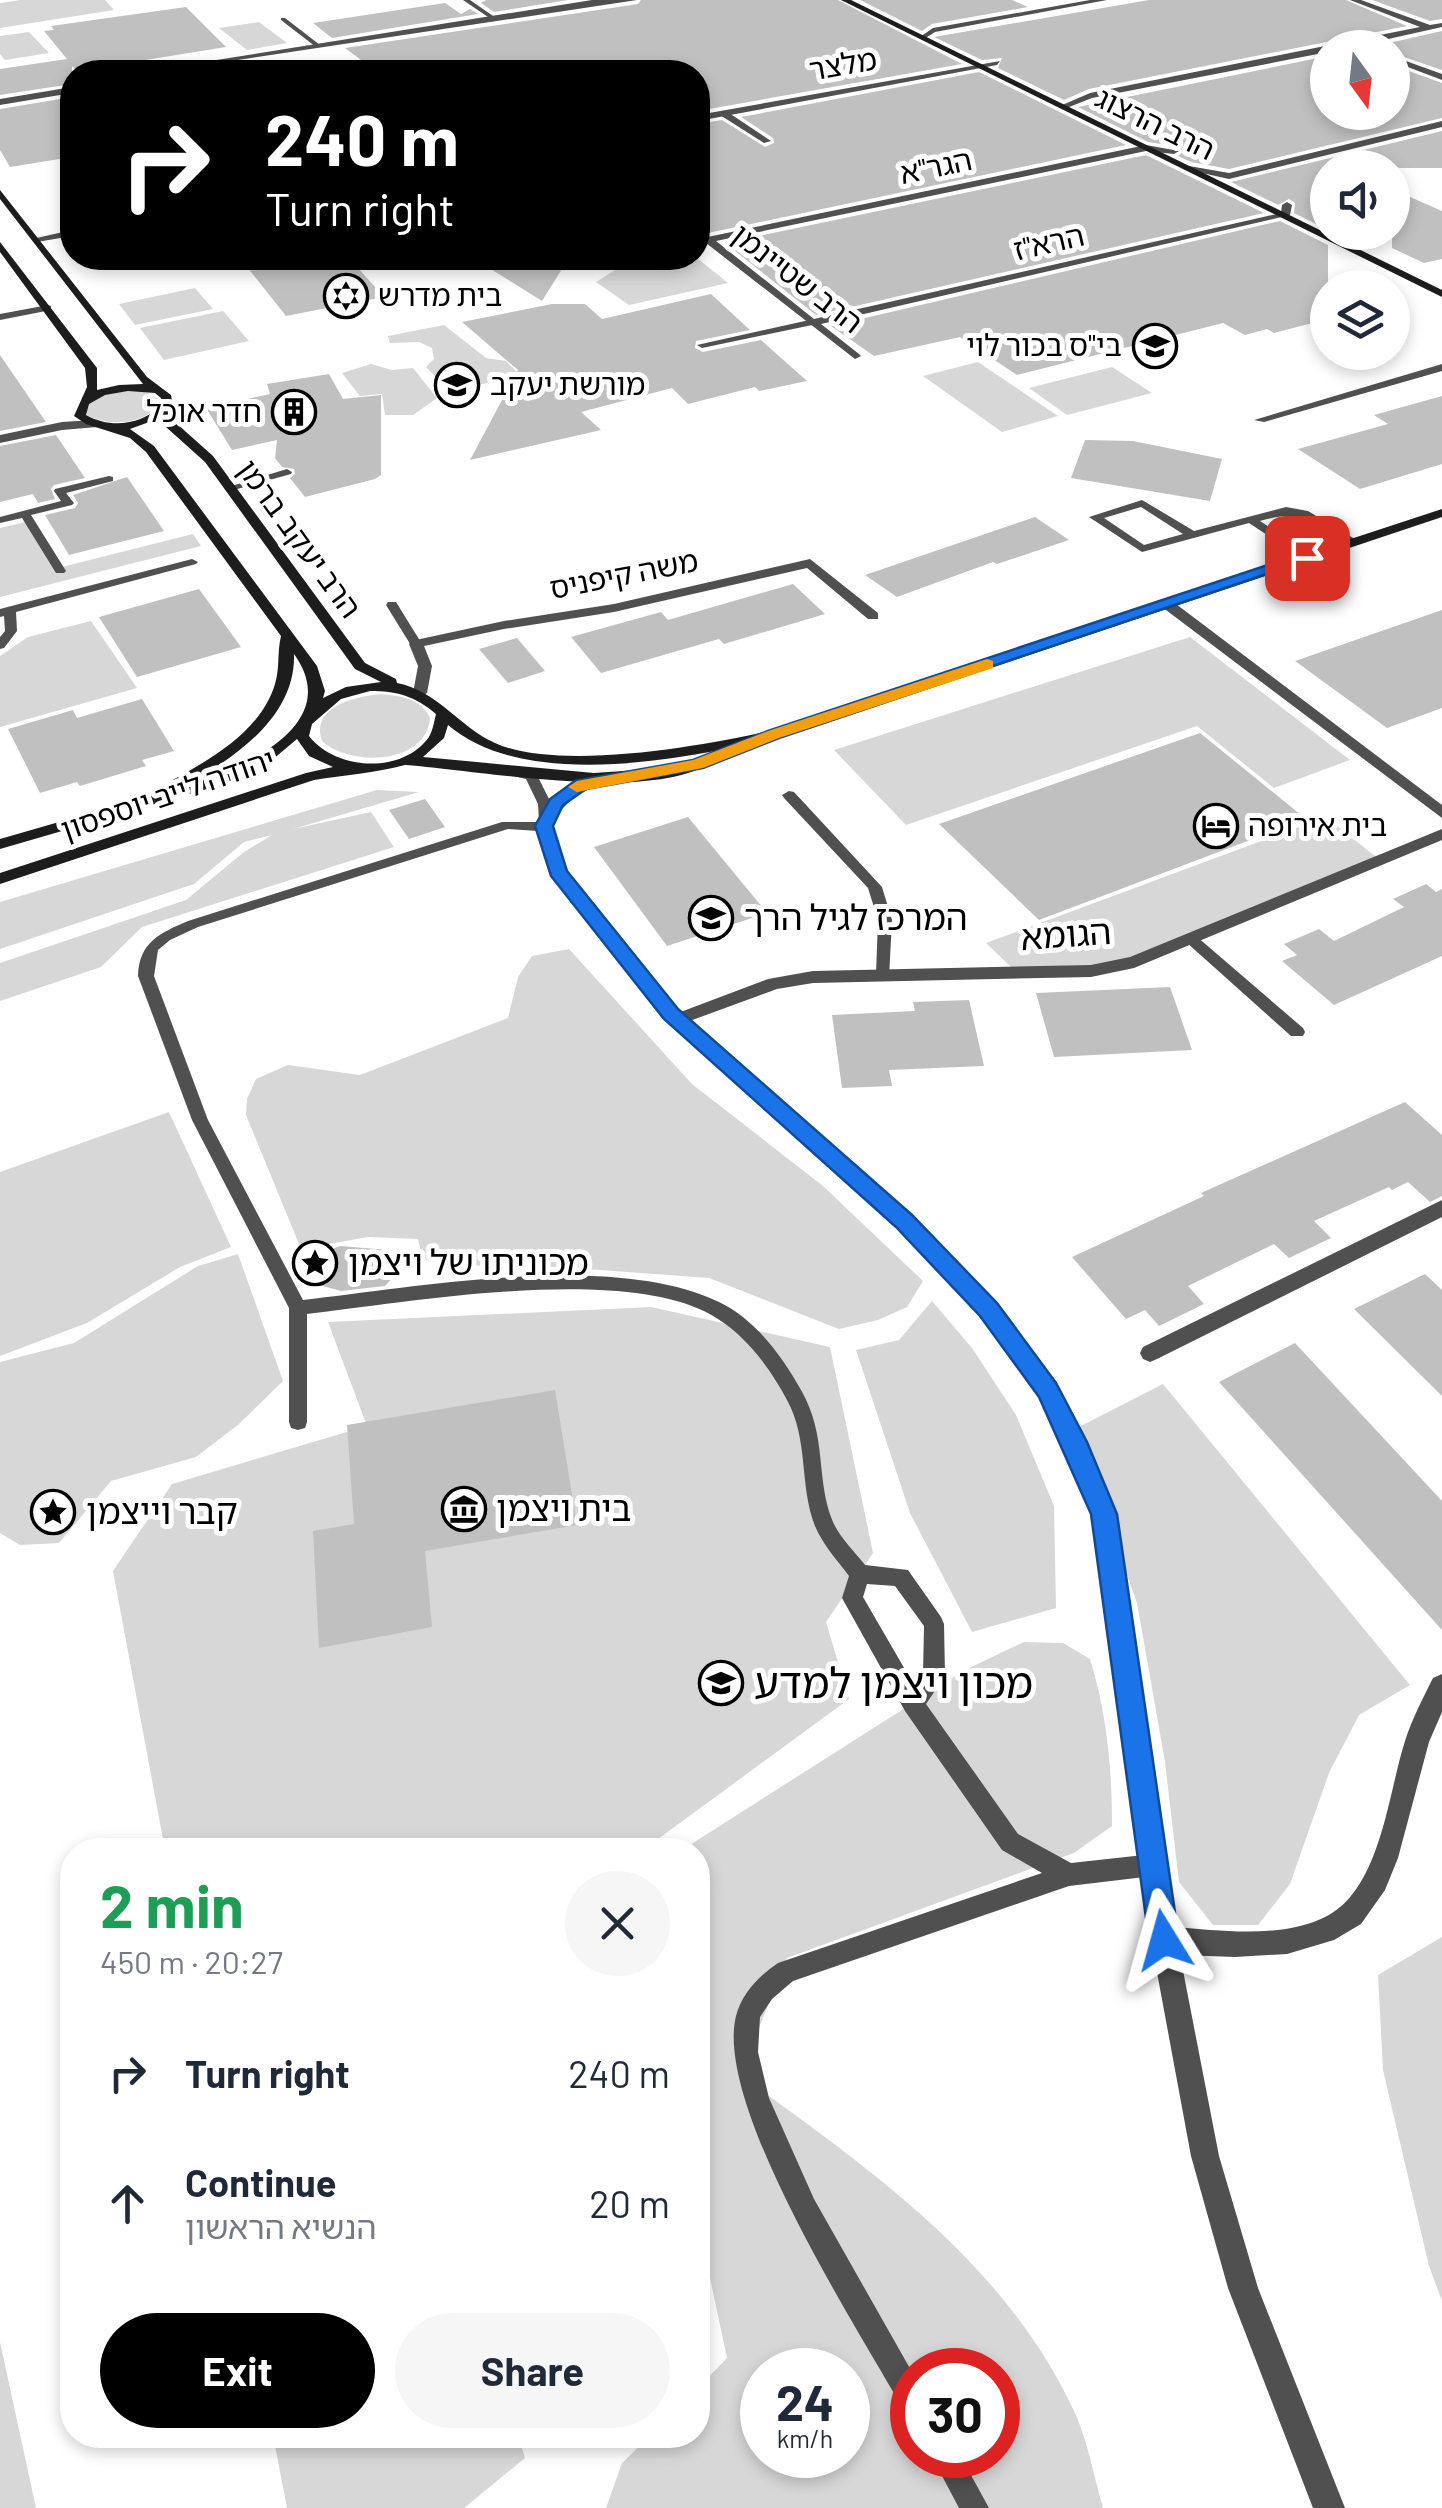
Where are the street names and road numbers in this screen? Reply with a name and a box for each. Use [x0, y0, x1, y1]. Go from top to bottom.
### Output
street label: מלצר [806, 39, 879, 87]
street label: הרב הרצוג [1091, 78, 1221, 166]
street label: הגר"א [896, 140, 975, 190]
street label: הרב שטיינמן [726, 215, 871, 340]
street label: הרא"ז [1010, 215, 1087, 267]
street label: הרב יעקב ברמן [231, 452, 370, 624]
street label: משה קיפניס [546, 541, 701, 605]
street label: יהודה לייב יוספסון [56, 740, 279, 847]
street label: הגומא [1019, 909, 1113, 957]

